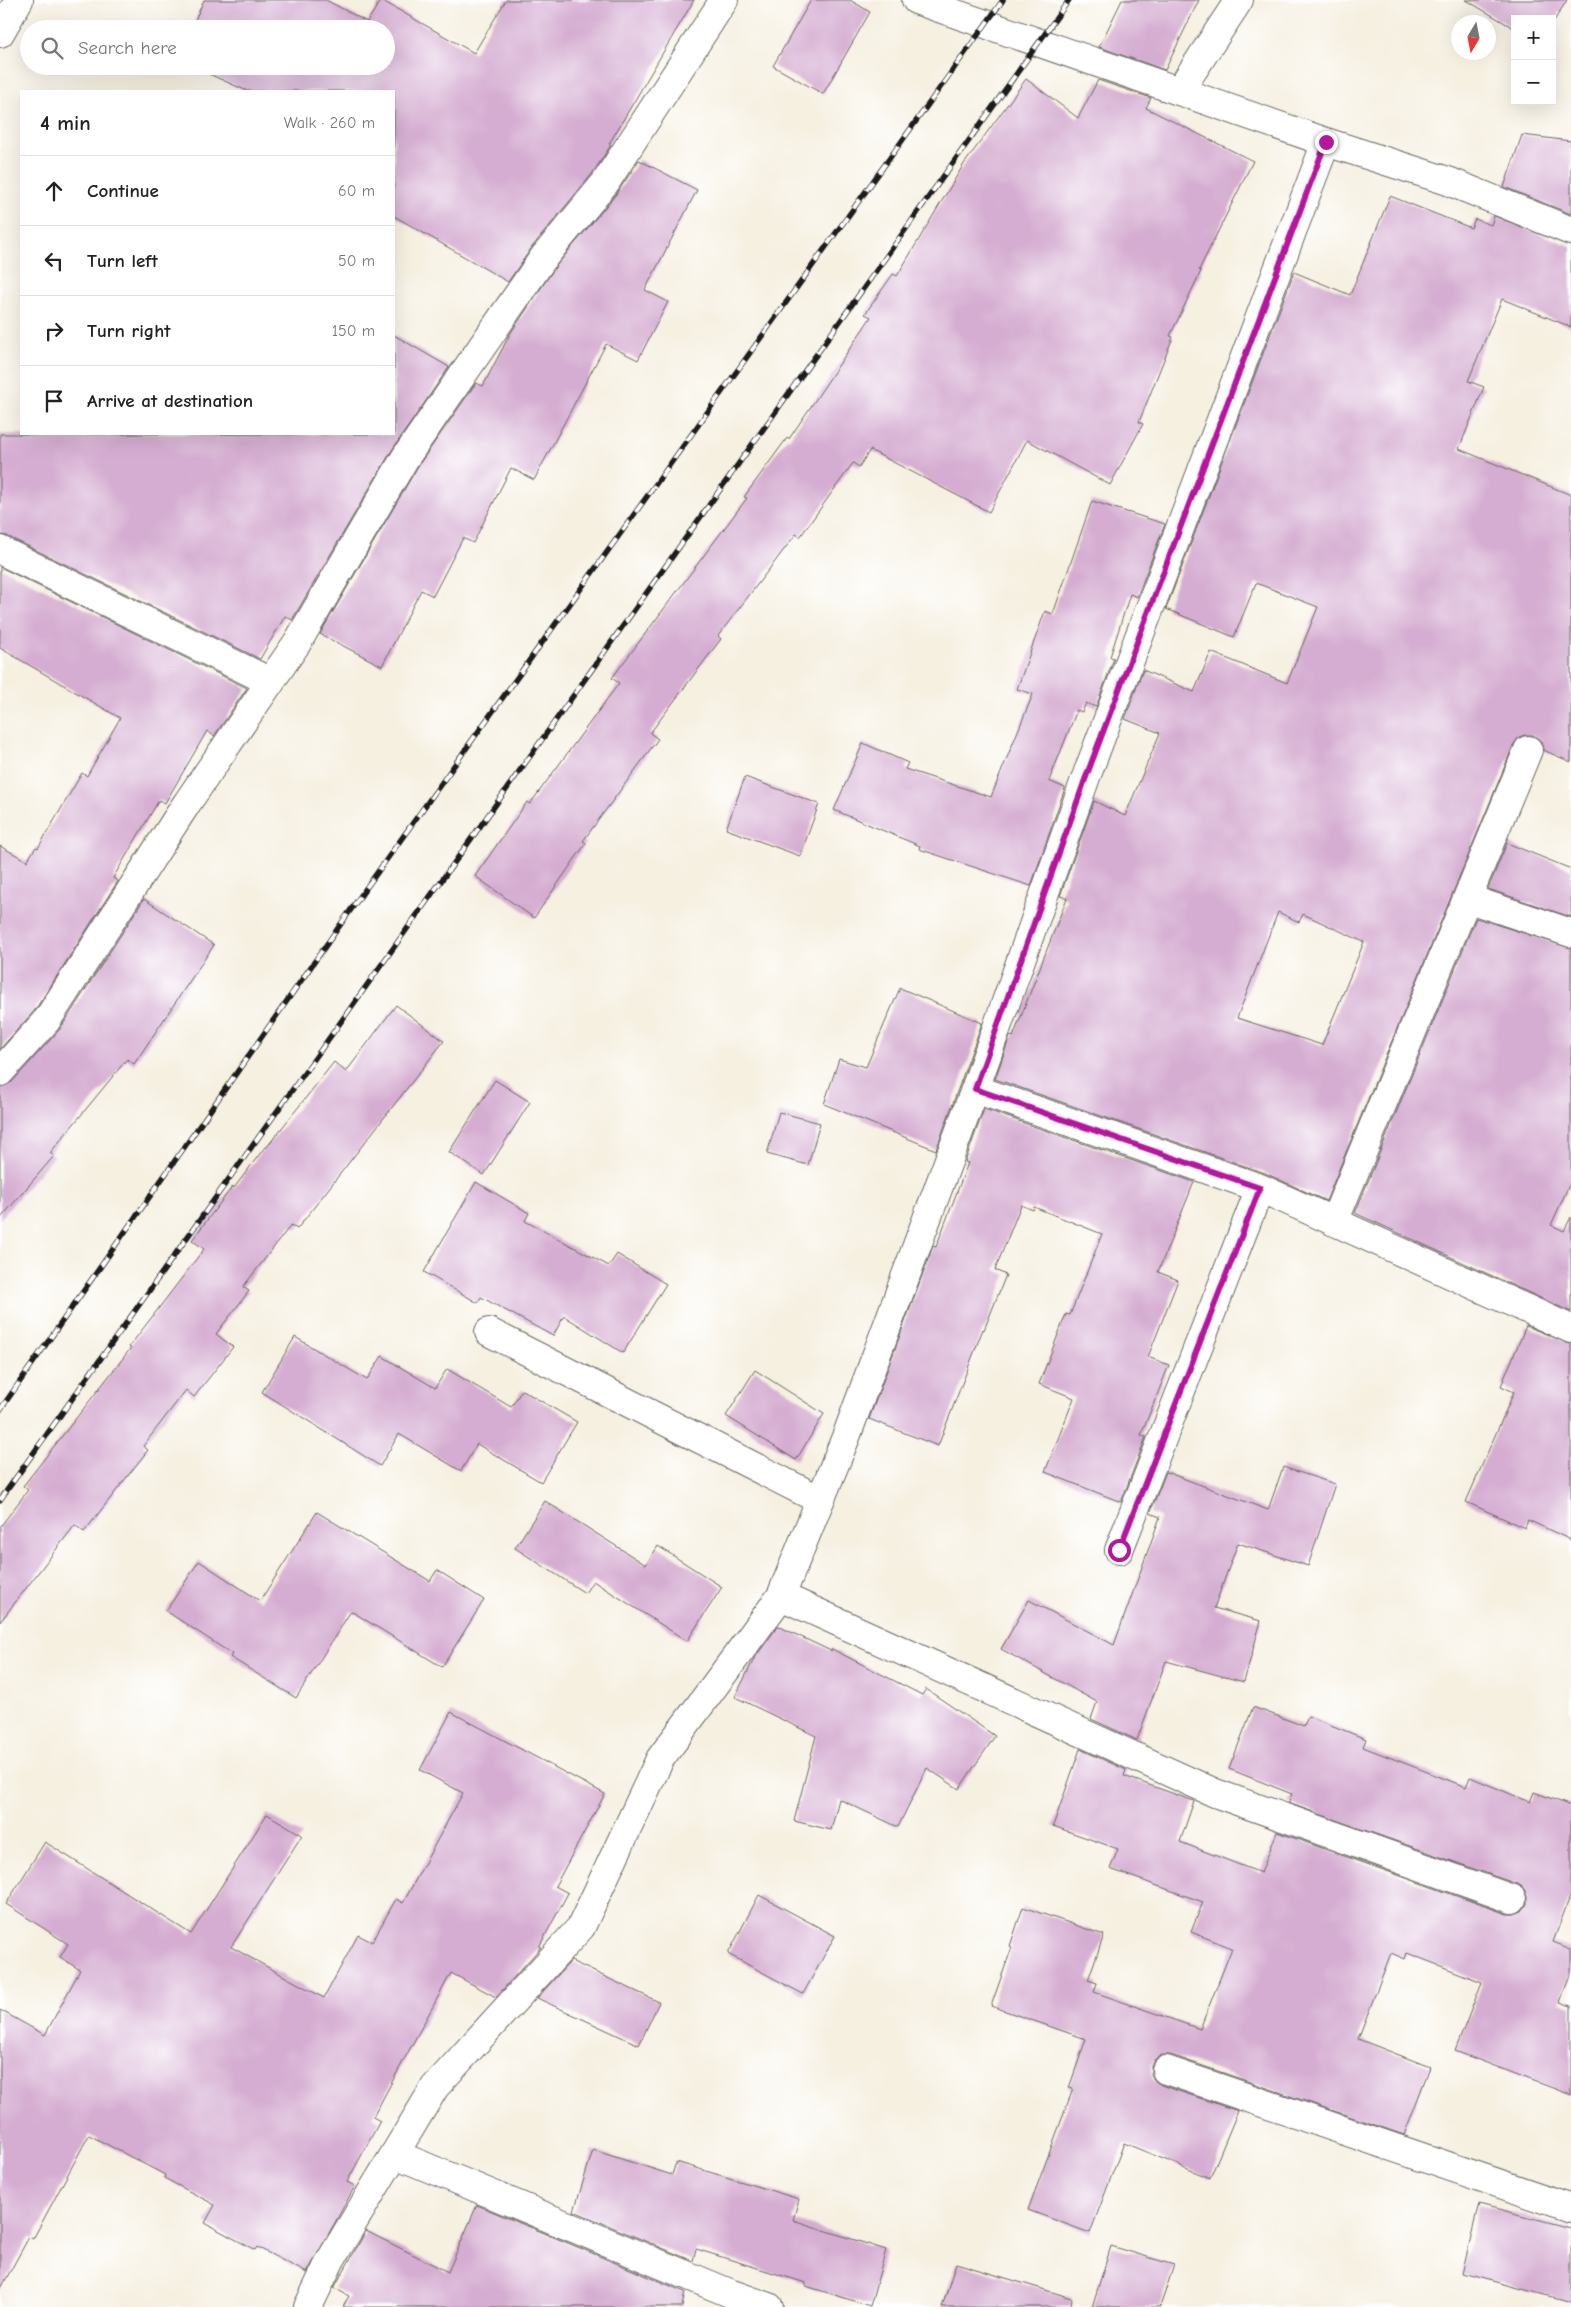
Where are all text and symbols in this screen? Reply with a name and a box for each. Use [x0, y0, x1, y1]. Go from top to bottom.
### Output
north arrow [1451, 15, 1496, 60]
map controls [1511, 15, 1556, 105]
button: + [1511, 15, 1556, 60]
search box [20, 20, 395, 75]
icon: search [38, 34, 66, 62]
text: Search here [78, 37, 177, 59]
button: − [1511, 60, 1556, 105]
text: 4 min [40, 111, 91, 135]
text: Walk · 260 m [284, 114, 375, 132]
route end [1315, 131, 1338, 154]
icon: ahead [40, 177, 68, 205]
text: Continue [87, 180, 159, 202]
text: 60 m [338, 182, 375, 200]
icon: left [40, 247, 68, 275]
text: Turn left [87, 250, 158, 272]
text: 50 m [338, 252, 375, 270]
icon: right [40, 317, 68, 345]
text: Turn right [87, 320, 171, 342]
text: 150 m [332, 322, 375, 340]
icon: arrive [40, 387, 68, 415]
text: Arrive at destination [87, 390, 253, 412]
route start [1108, 1539, 1131, 1562]

